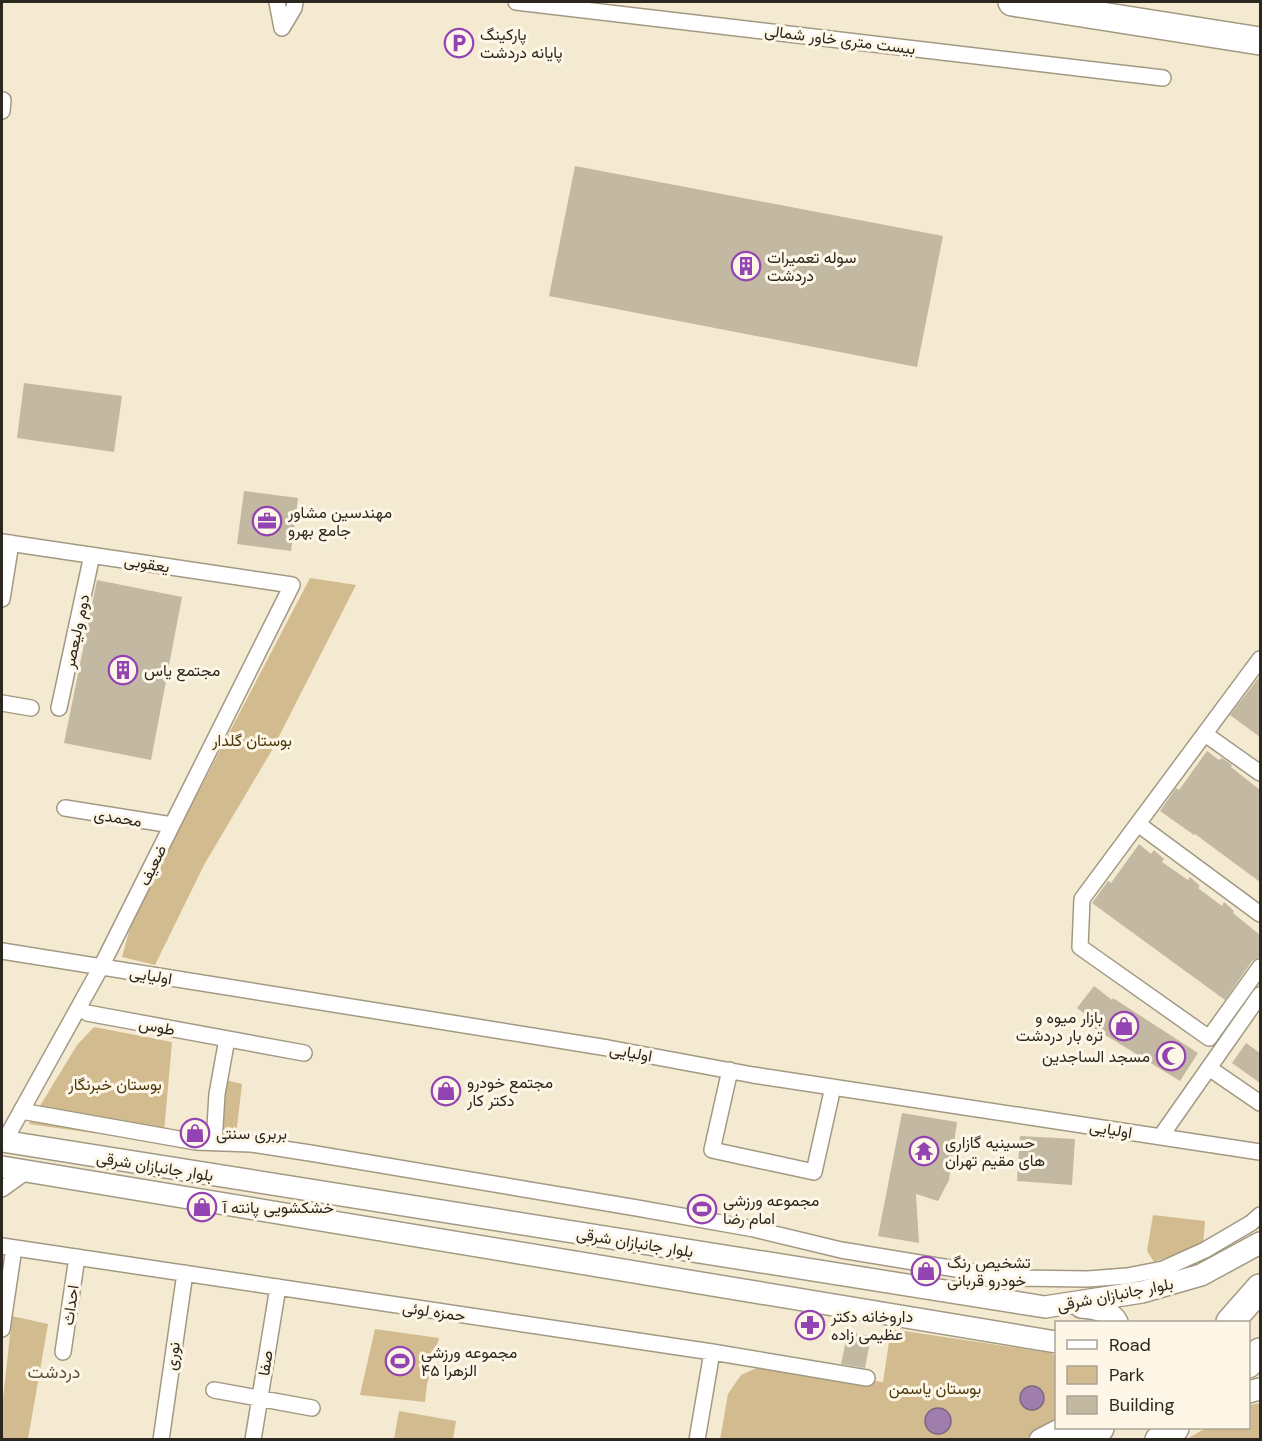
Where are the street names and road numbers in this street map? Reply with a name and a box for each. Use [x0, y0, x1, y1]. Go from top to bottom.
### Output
street label: بیست متری خاور شمالی [763, 20, 917, 59]
street label: یعقوبی [123, 550, 171, 577]
street label: دوم ولیعصر [58, 592, 95, 671]
street label: محمدی [92, 803, 143, 832]
street label: ضعیف [134, 841, 171, 889]
street label: اولیایی [128, 962, 174, 989]
street label: طوس [137, 1013, 177, 1040]
street label: اولیایی [608, 1038, 654, 1067]
street label: اولیایی [1088, 1116, 1134, 1143]
street label: بلوار جانبازان شرقی [95, 1147, 215, 1186]
street label: بلوار جانبازان شرقی [575, 1223, 695, 1262]
street label: بلوار جانبازان شرقی [1055, 1273, 1175, 1316]
street label: احداث [57, 1283, 84, 1327]
street label: حمزه لوئی [401, 1297, 467, 1326]
street label: نوری [160, 1341, 185, 1372]
street label: صفا [253, 1349, 278, 1377]

